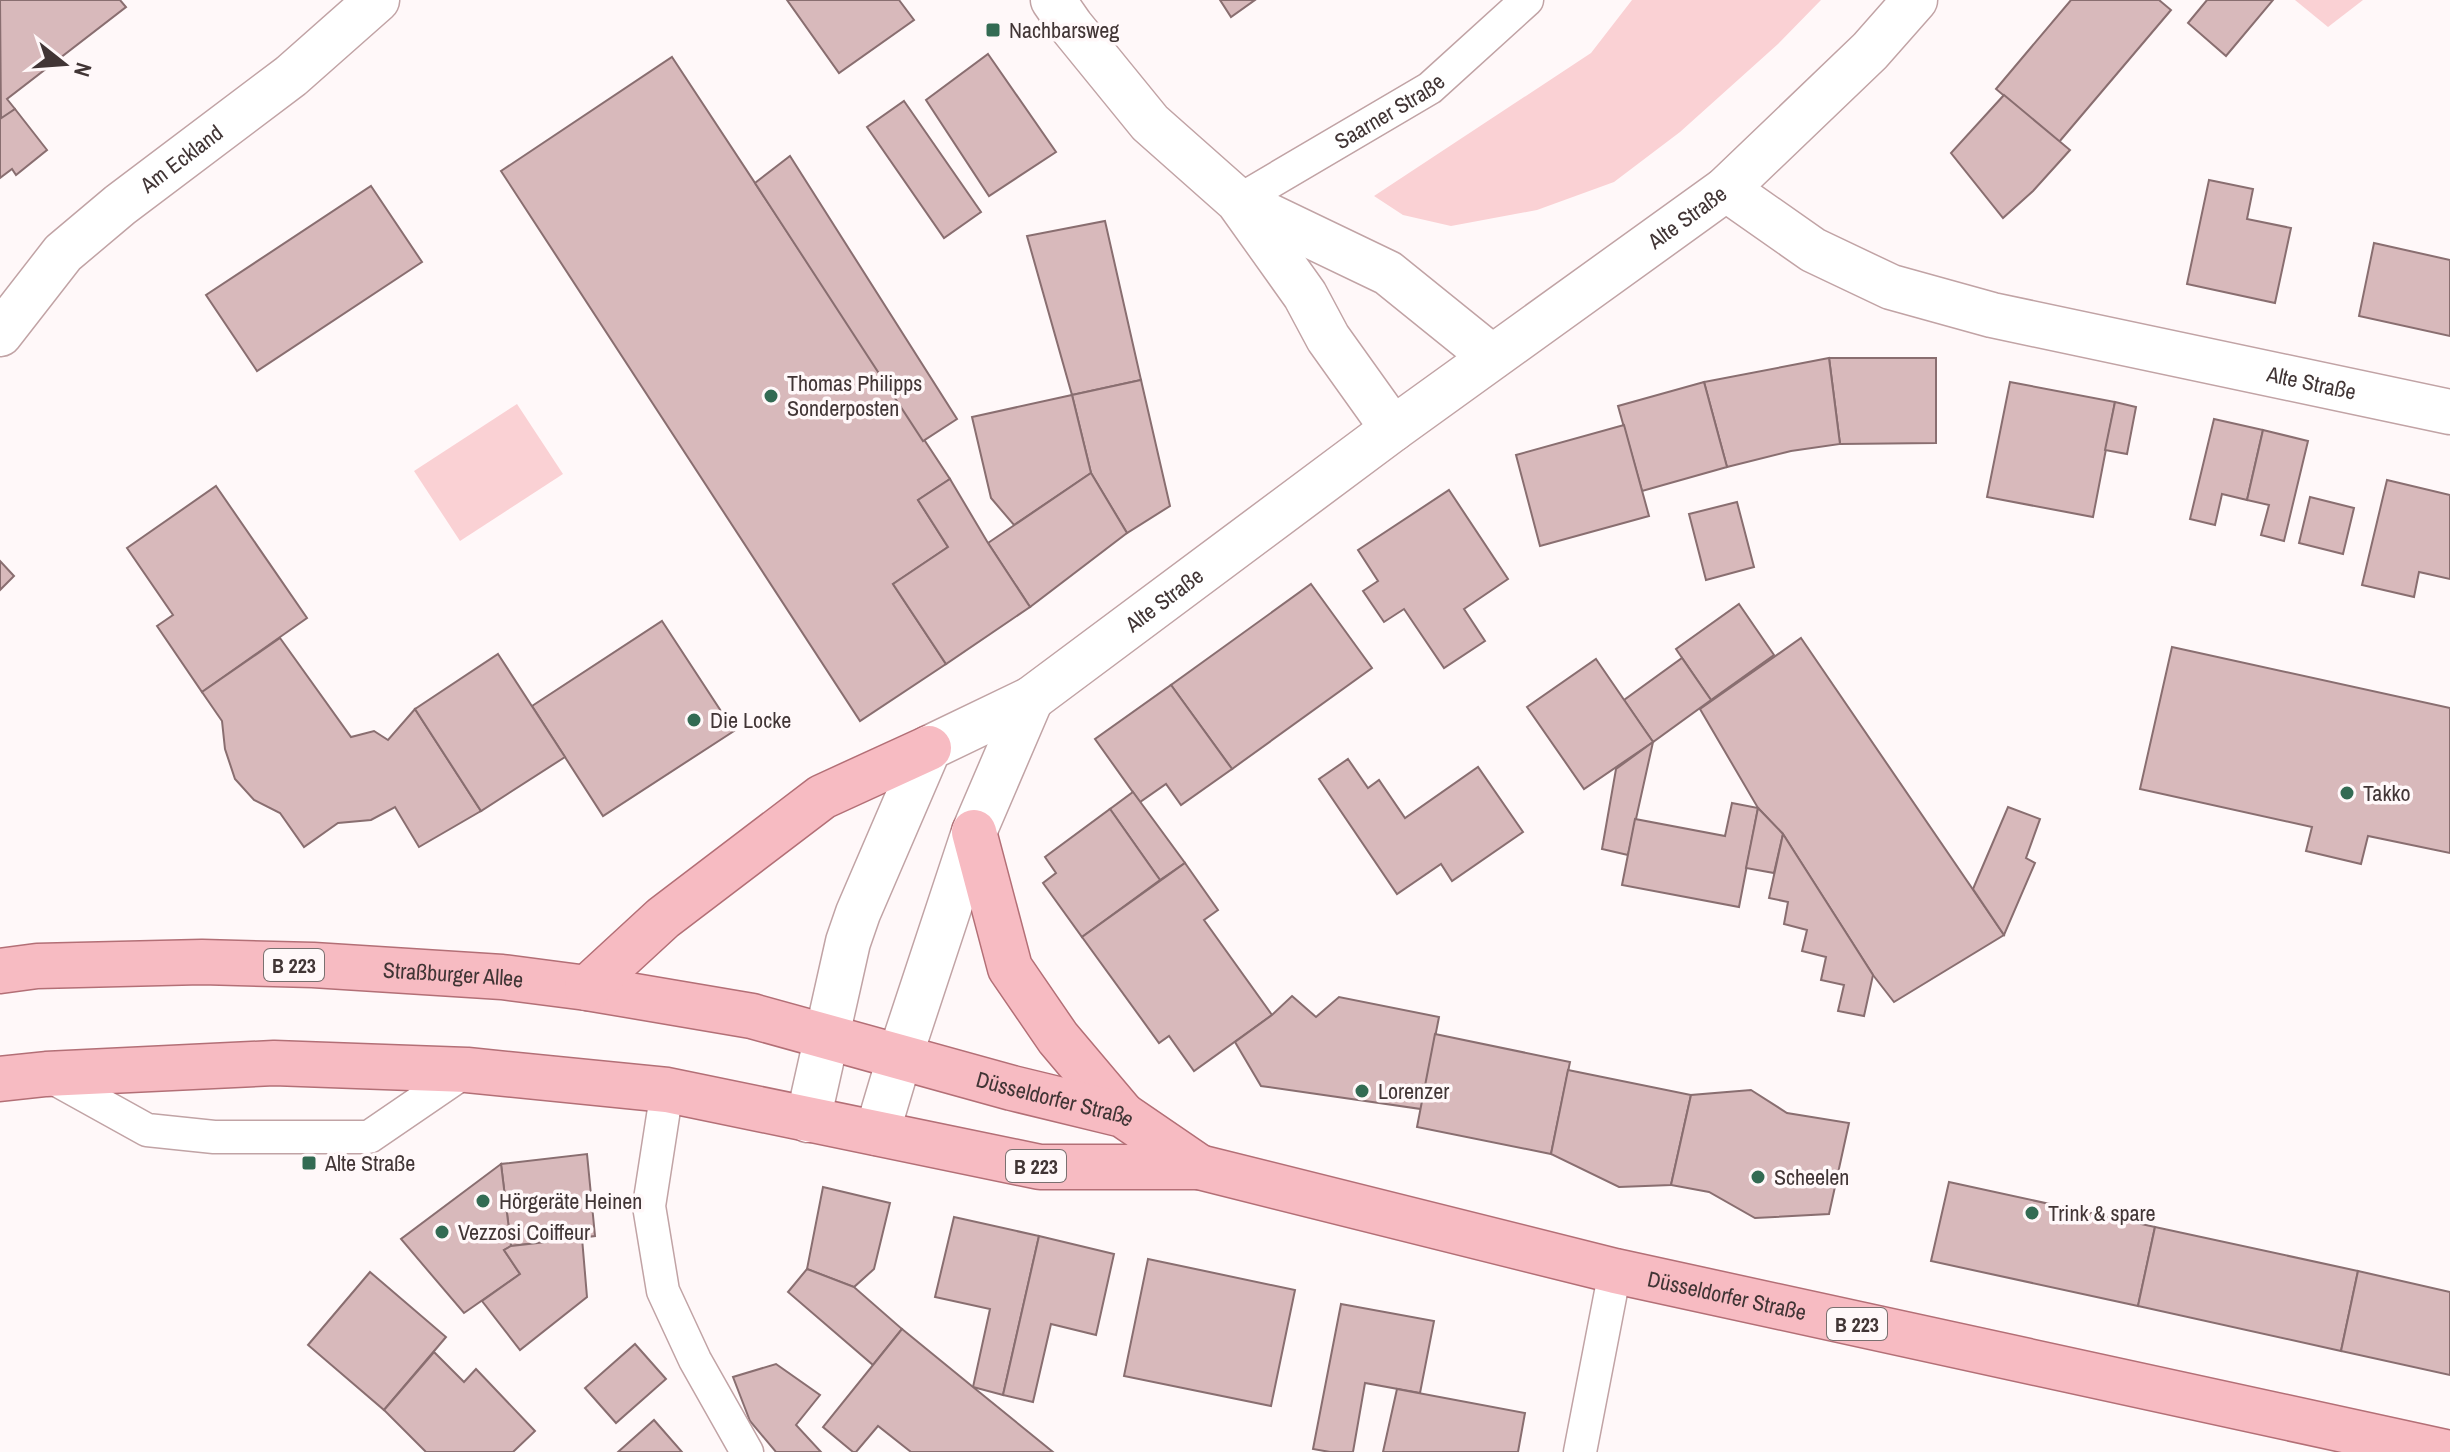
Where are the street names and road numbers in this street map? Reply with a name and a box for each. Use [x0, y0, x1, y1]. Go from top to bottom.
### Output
street label: Saarner Straße [1329, 67, 1451, 156]
street label: Am Eckland [133, 118, 229, 200]
street label: Alte Straße [1641, 178, 1733, 256]
street label: Alte Straße [2263, 358, 2359, 407]
street label: Alte Straße [1118, 561, 1209, 639]
road number: B 223 [264, 949, 324, 981]
street label: Straßburger Allee [382, 954, 525, 995]
street label: Düsseldorfer Straße [973, 1064, 1140, 1134]
road number: B 223 [1006, 1150, 1066, 1182]
street label: Düsseldorfer Straße [1645, 1264, 1809, 1327]
road number: B 223 [1827, 1308, 1887, 1340]

